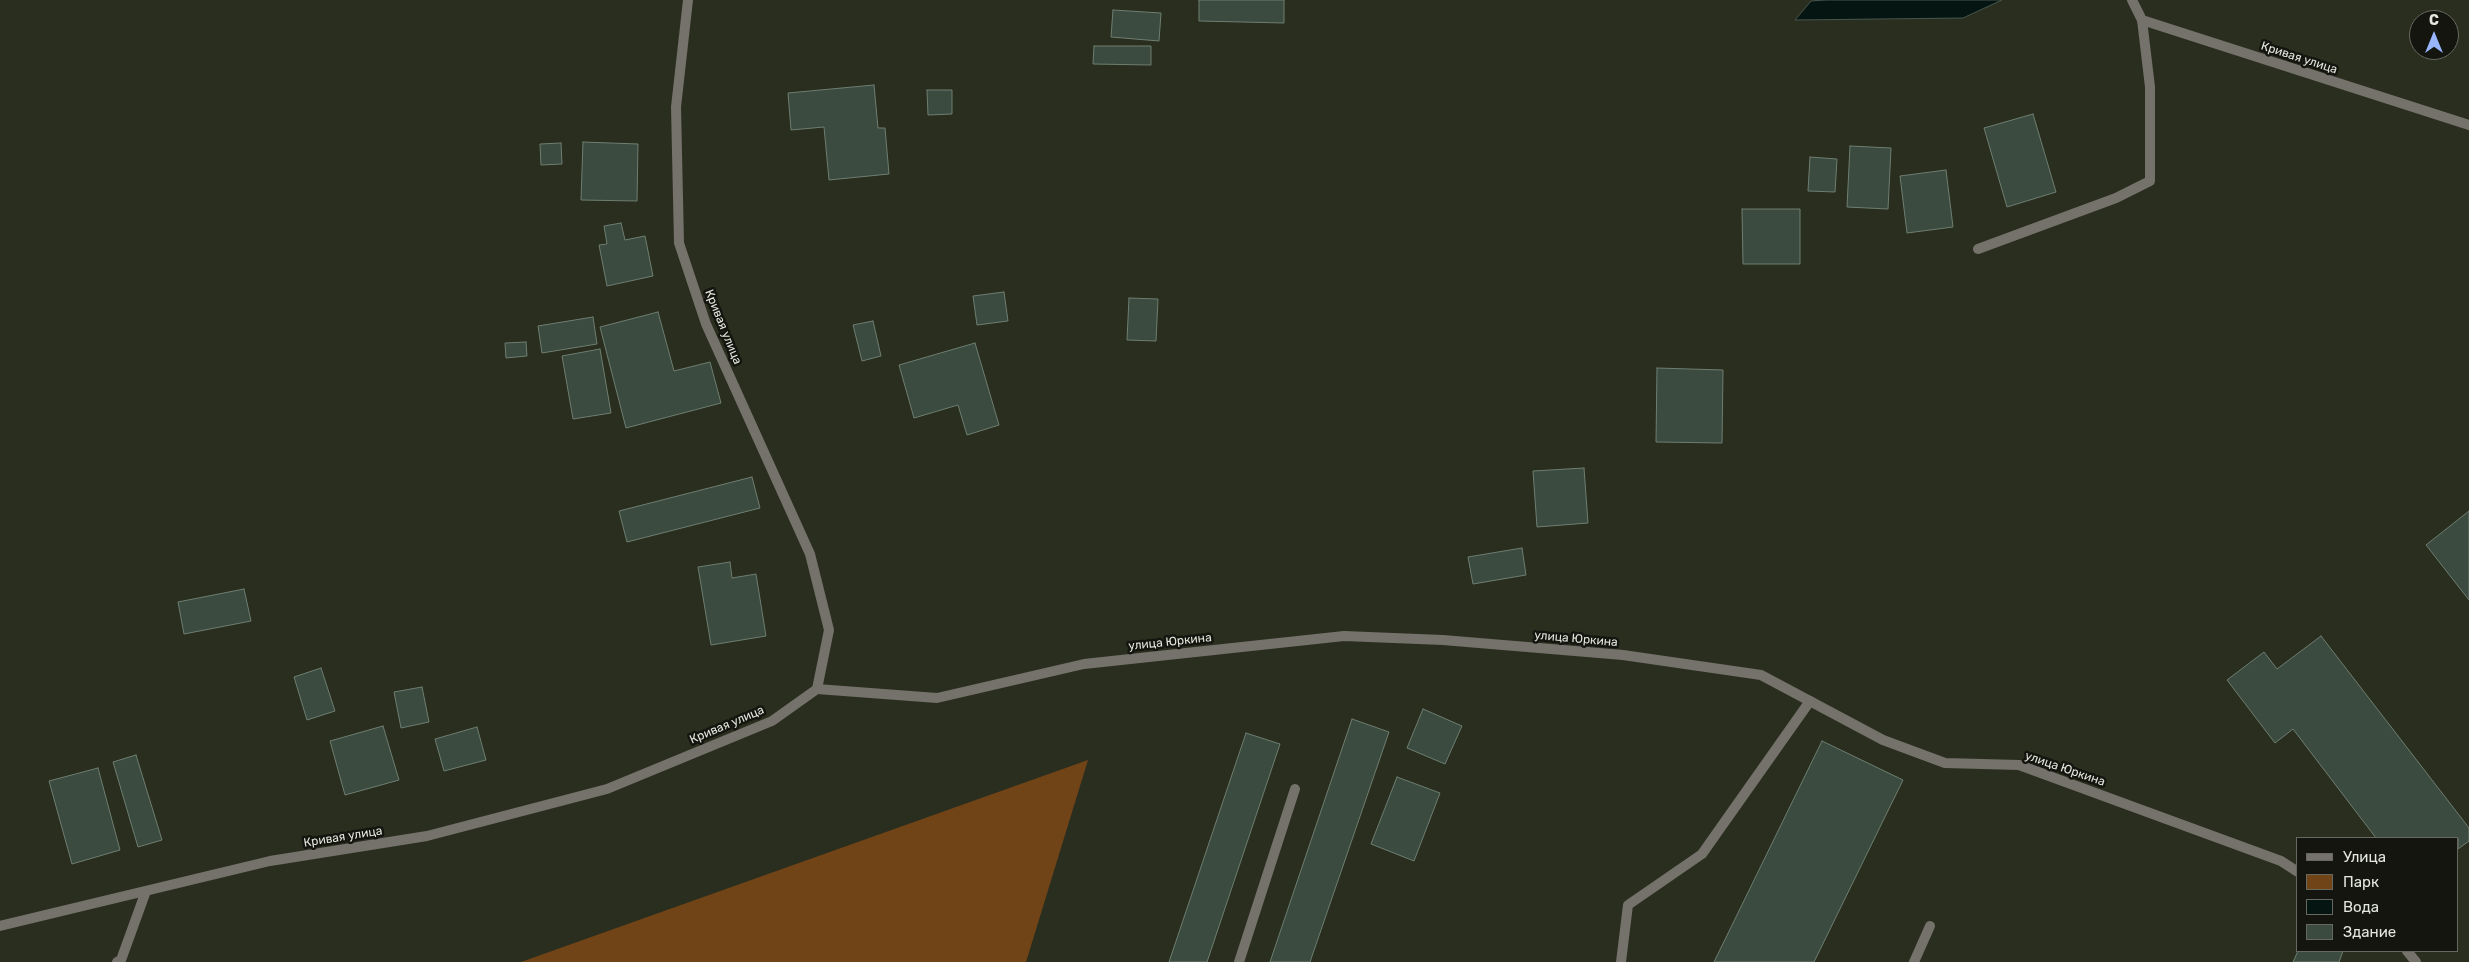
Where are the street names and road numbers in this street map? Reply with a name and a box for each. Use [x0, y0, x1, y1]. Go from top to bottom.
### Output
street label: Кривая улица [2259, 39, 2339, 77]
street label: Кривая улица [701, 287, 745, 367]
street label: улица Юркина [1534, 628, 1618, 650]
street label: улица Юркина [1128, 630, 1212, 654]
street label: Кривая улица [688, 703, 766, 747]
street label: улица Юркина [2023, 749, 2107, 789]
street label: Кривая улица [303, 824, 383, 850]

